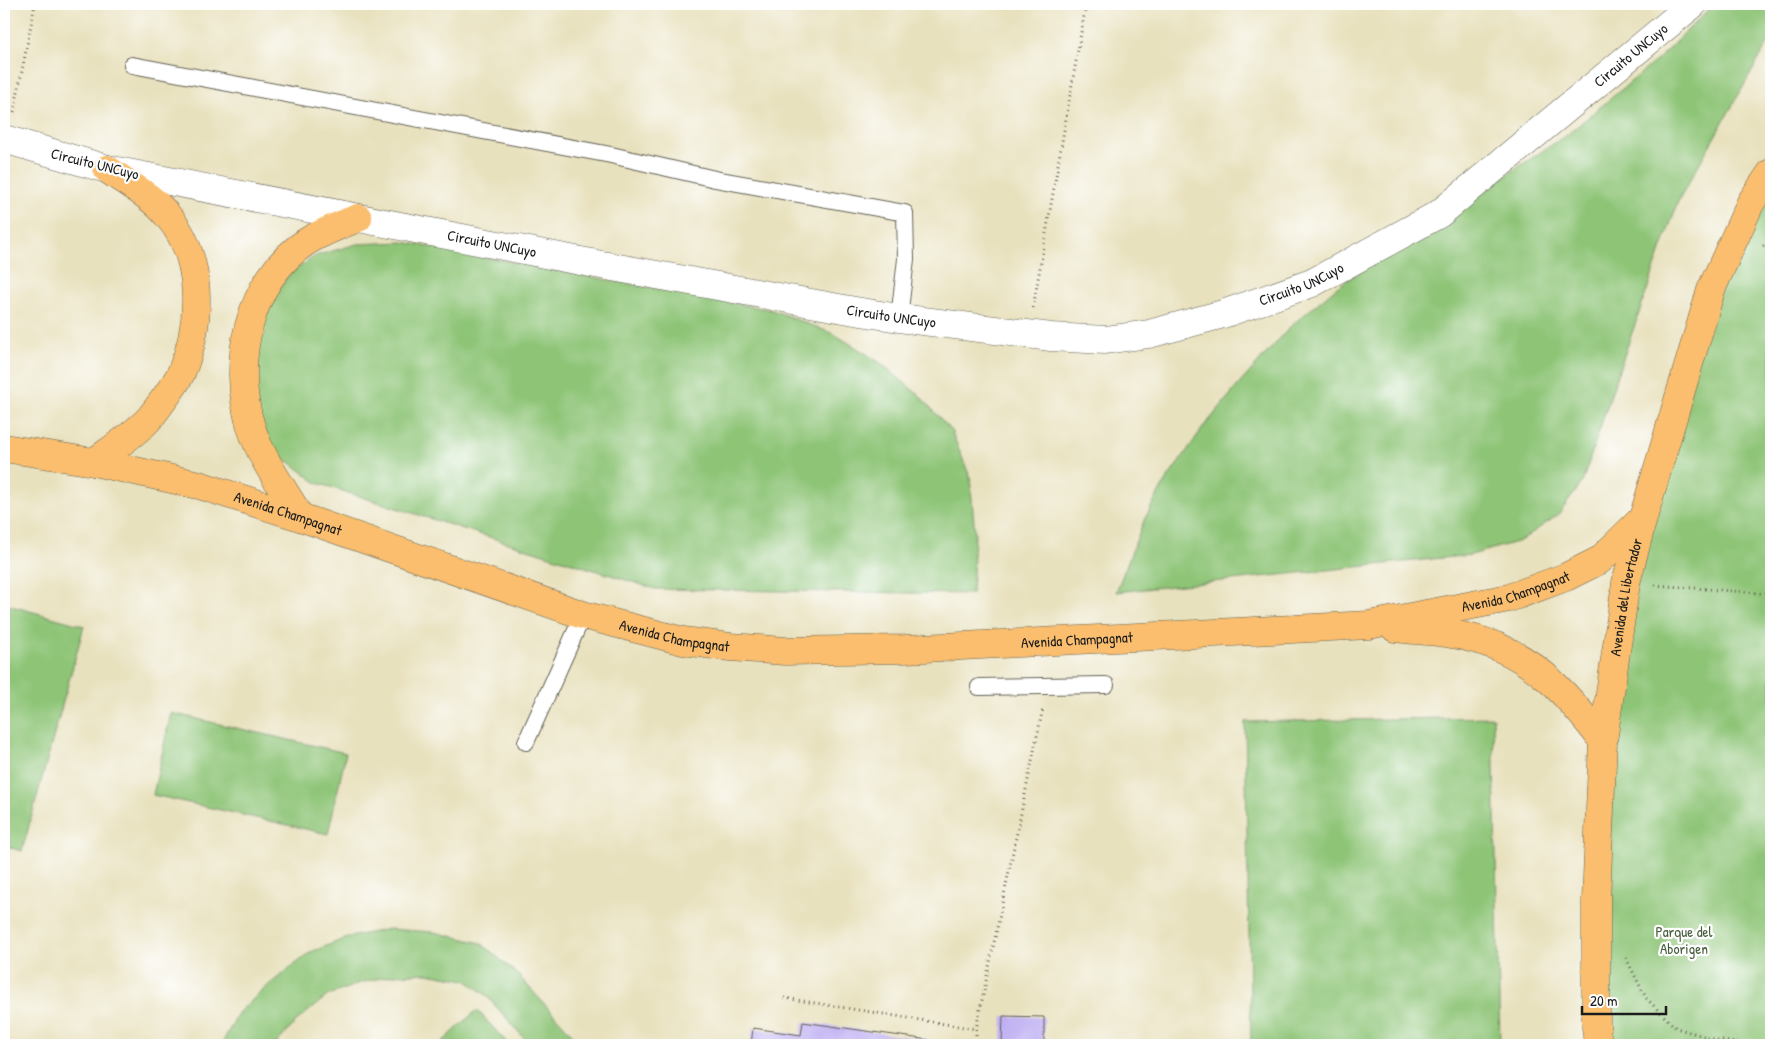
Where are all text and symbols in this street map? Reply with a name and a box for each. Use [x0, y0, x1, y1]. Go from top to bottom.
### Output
street label: Circuito UNCuyo [1589, 18, 1672, 92]
street label: Circuito UNCuyo [49, 142, 141, 185]
street label: Circuito UNCuyo [446, 224, 538, 262]
street label: Circuito UNCuyo [1256, 257, 1347, 311]
street label: Circuito UNCuyo [845, 299, 937, 333]
street label: Avenida Champagnat [232, 486, 346, 541]
street label: Avenida del Libertador [1604, 536, 1647, 657]
street label: Avenida Champagnat [1460, 565, 1574, 617]
street label: Avenida Champagnat [617, 614, 732, 657]
street label: Avenida Champagnat [1020, 626, 1134, 653]
park label: Parque del Aborigen [1655, 921, 1713, 959]
scale bar [1582, 984, 1666, 1016]
text: 20 m [1590, 990, 1617, 1011]

